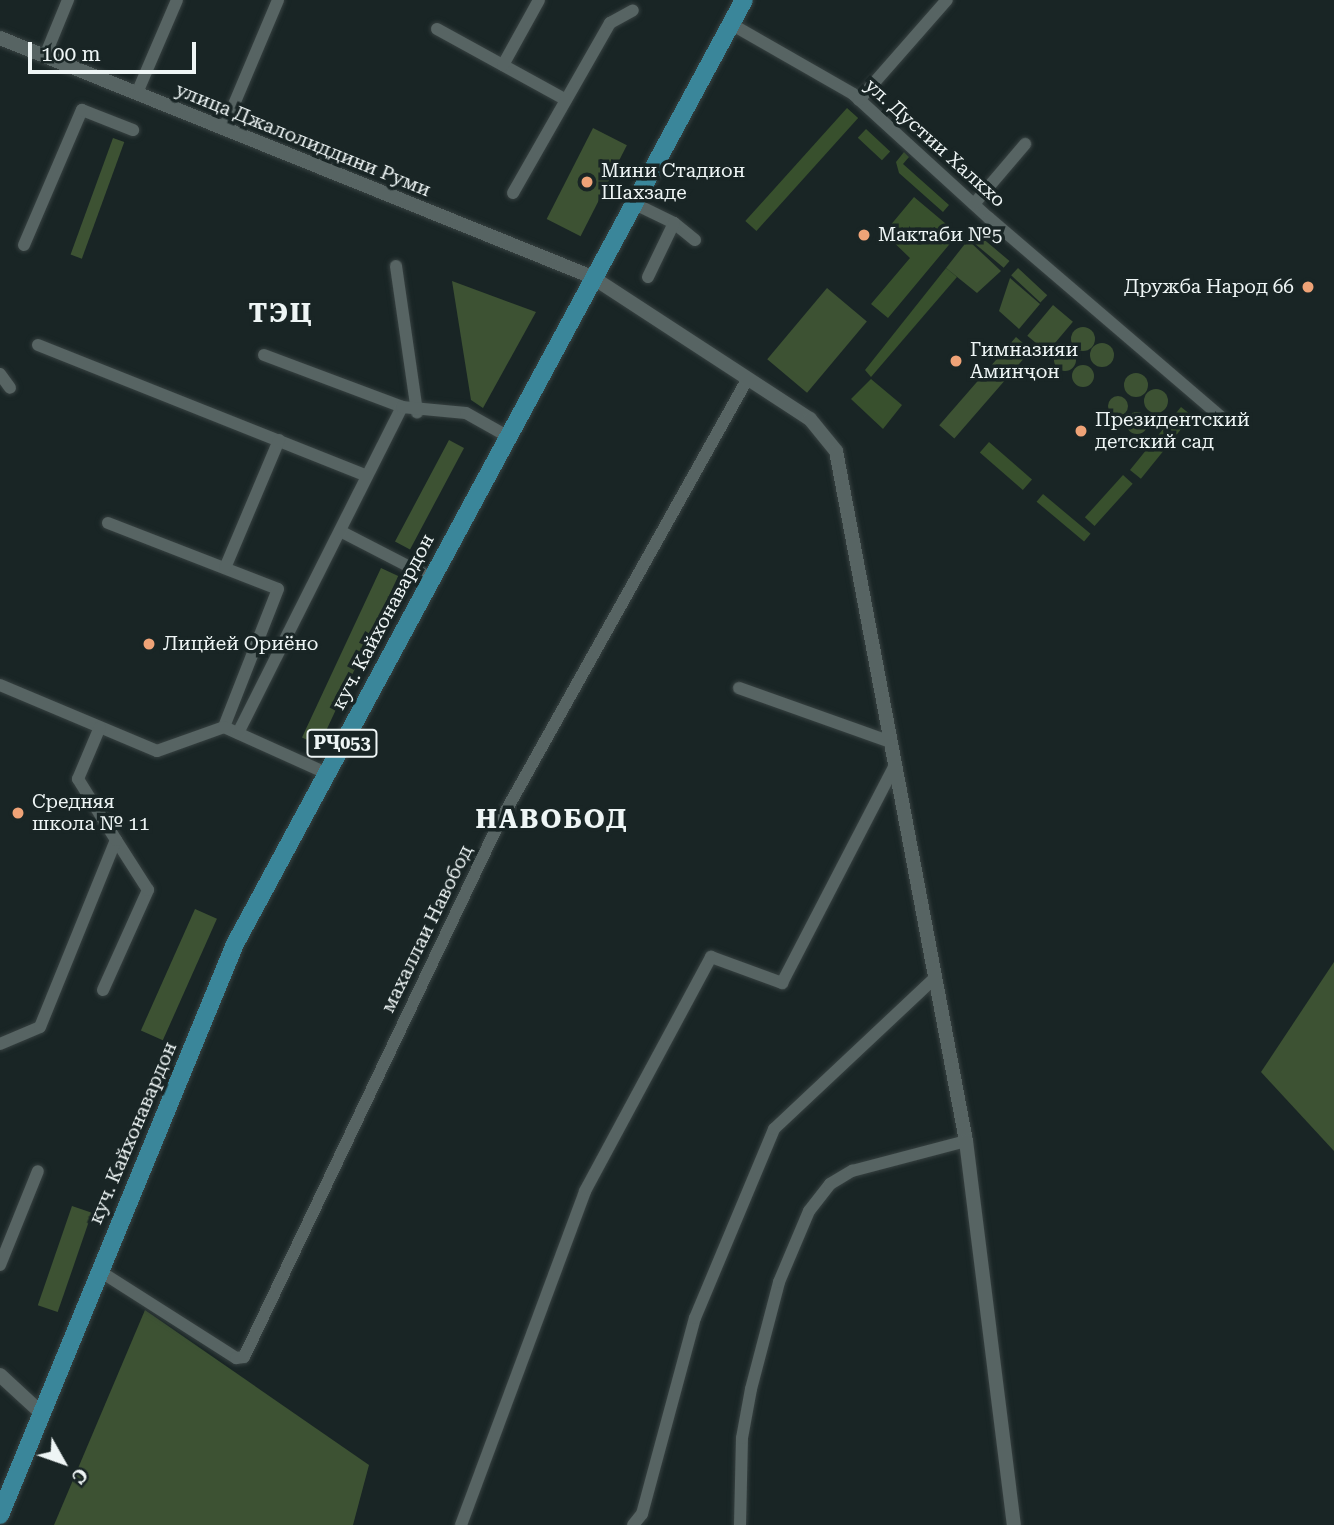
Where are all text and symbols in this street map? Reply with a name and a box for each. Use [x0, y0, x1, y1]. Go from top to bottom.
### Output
scale bar [32, 28, 200, 72]
text: 100 m [41, 42, 101, 66]
street label: ул. Дустии Халкхо [860, 74, 1010, 212]
street label: улица Джалолиддини Руми [172, 78, 434, 202]
place label: Мини Стадион Шахзаде [601, 160, 745, 204]
marker: Мини Стадион Шахзаде [579, 174, 595, 190]
place label: Мактаби №5 [878, 224, 1002, 246]
marker: Мактаби №5 [856, 227, 872, 243]
place label: Дружба Народ 66 [1124, 276, 1294, 298]
marker: Дружба Народ 66 [1300, 279, 1316, 295]
district label: ТЭЦ [249, 298, 313, 330]
place label: Гимназияи Аминҷон [970, 339, 1078, 383]
marker: Гимназияи Аминҷон [948, 353, 964, 369]
place label: Президентский детский сад [1095, 409, 1250, 453]
marker: Президентский детский сад [1073, 423, 1089, 439]
street label: куч. Кайхонавардон [327, 530, 439, 714]
place label: Лицйей Ориёно [163, 633, 318, 655]
marker: Лицйей Ориёно [141, 636, 157, 652]
road number: РҶ053 [305, 728, 379, 758]
place label: Средняя школа № 11 [32, 791, 150, 835]
district label: НАВОБОД [476, 804, 628, 836]
marker: Средняя школа № 11 [10, 805, 26, 821]
street label: махаллаи Навобод [377, 842, 477, 1016]
street label: куч. Кайхонавардон [84, 1038, 182, 1228]
north arrow [28, 1427, 98, 1497]
text: С [66, 1463, 93, 1488]

